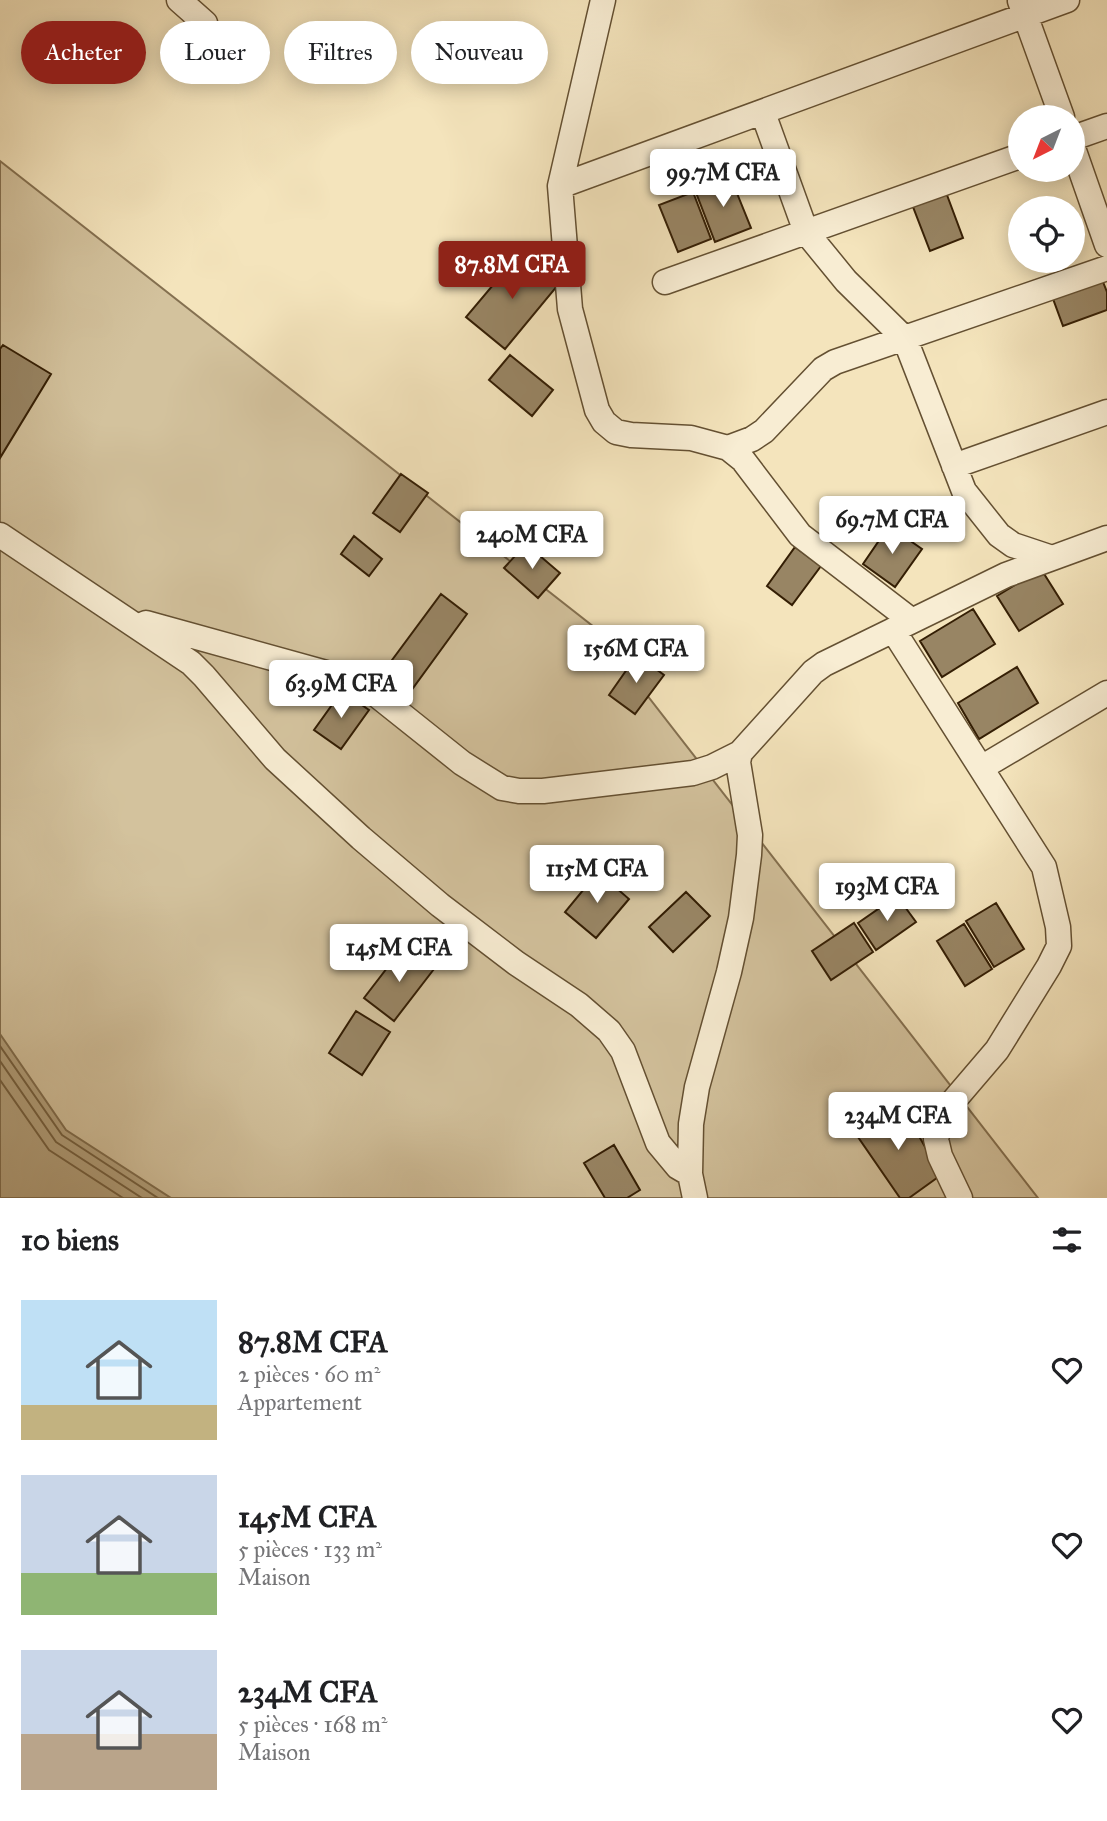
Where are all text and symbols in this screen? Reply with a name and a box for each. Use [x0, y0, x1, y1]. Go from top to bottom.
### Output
chip: Acheter [21, 21, 146, 84]
chip: Louer [160, 21, 270, 84]
chip: Filtres [284, 21, 397, 84]
chip: Nouveau [411, 21, 548, 84]
north arrow [1008, 105, 1085, 182]
map controls [1008, 105, 1085, 273]
pin: 99.7M CFA [643, 150, 803, 209]
text: 99.7M CFA [666, 158, 780, 186]
button: locate [1008, 196, 1085, 273]
pin: 87.8M CFA [432, 242, 592, 301]
text: 87.8M CFA [455, 250, 569, 278]
pin: 69.7M CFA [812, 496, 972, 556]
text: 69.7M CFA [835, 505, 949, 533]
pin: 240M CFA [460, 512, 604, 571]
text: 240M CFA [476, 520, 588, 548]
pin: 156M CFA [564, 626, 708, 685]
text: 156M CFA [583, 634, 689, 662]
pin: 63.9M CFA [261, 660, 421, 720]
text: 63.9M CFA [285, 669, 397, 697]
pin: 115M CFA [525, 846, 669, 905]
text: 115M CFA [546, 854, 648, 882]
pin: 193M CFA [815, 864, 959, 923]
text: 193M CFA [835, 872, 939, 900]
pin: 145M CFA [327, 925, 471, 984]
text: 145M CFA [346, 933, 452, 961]
pin: 234M CFA [826, 1092, 970, 1152]
text: 234M CFA [844, 1101, 952, 1129]
icon: filters [1048, 1221, 1086, 1259]
text: 10 biens [21, 1222, 119, 1258]
text: 87.8M CFA [238, 1324, 388, 1360]
icon: home [77, 1328, 161, 1412]
icon: heart [1048, 1351, 1086, 1389]
text: 2 pièces · 60 m² [238, 1360, 380, 1388]
text: Appartement [238, 1388, 362, 1416]
text: 145M CFA [238, 1499, 377, 1535]
icon: home [77, 1503, 161, 1587]
icon: heart [1048, 1526, 1086, 1564]
text: 5 pièces · 133 m² [238, 1535, 382, 1563]
text: Maison [238, 1563, 310, 1591]
text: 234M CFA [238, 1674, 378, 1710]
icon: home [77, 1678, 161, 1762]
icon: heart [1048, 1701, 1086, 1739]
text: 5 pièces · 168 m² [238, 1710, 388, 1738]
text: Maison [238, 1738, 310, 1766]

